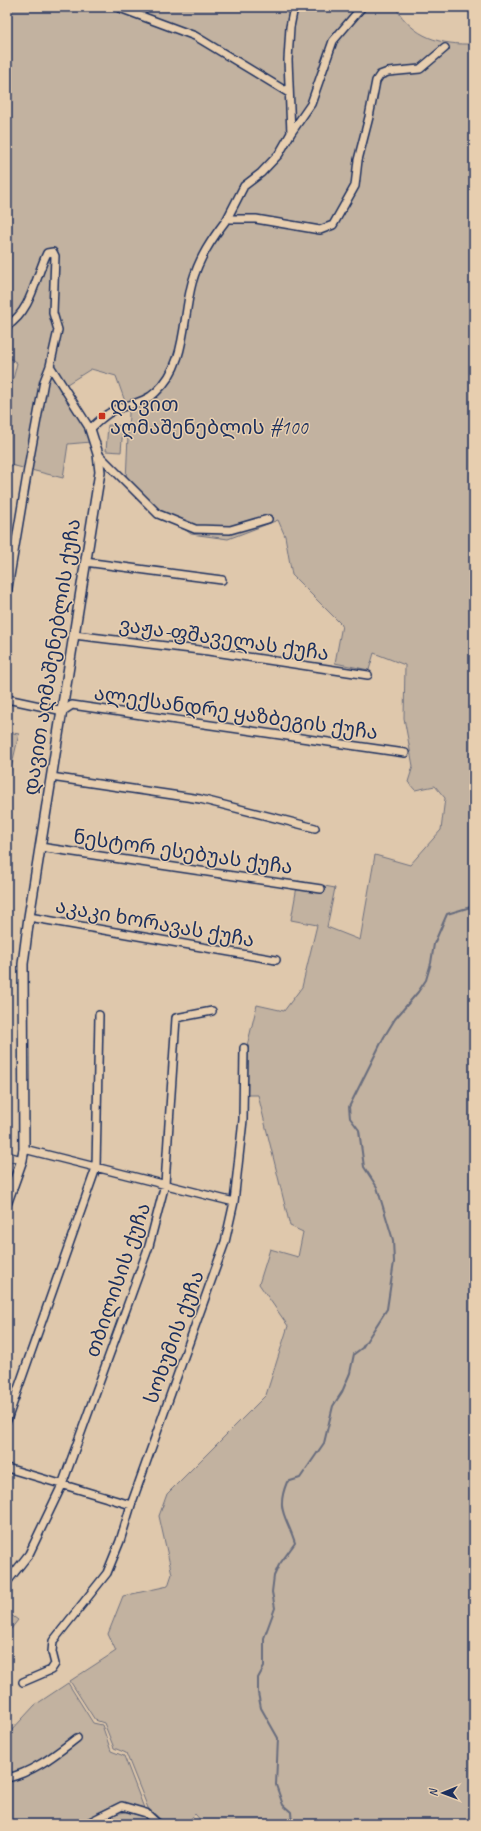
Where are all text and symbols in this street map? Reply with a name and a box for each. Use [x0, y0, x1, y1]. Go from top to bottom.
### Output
place label: დავით აღმაშენებლის #100 [110, 392, 310, 440]
marker: დავით აღმაშენებლის #100 [97, 411, 107, 421]
street label: დავით აღმაშენებლის ქუჩა [18, 517, 86, 797]
street label: ვაჟა-ფშაველას ქუჩა [117, 612, 331, 666]
street label: ალექსანდრე ყაზბეგის ქუჩა [92, 681, 380, 745]
street label: ნესტორ ესებუას ქუჩა [72, 824, 294, 880]
street label: აკაკი ხორავას ქუჩა [54, 893, 256, 953]
street label: თბილისის ქუჩა [80, 1199, 156, 1361]
street label: სოხუმის ქუჩა [138, 1267, 210, 1407]
north arrow [423, 1773, 463, 1813]
text: N [426, 1787, 440, 1797]

